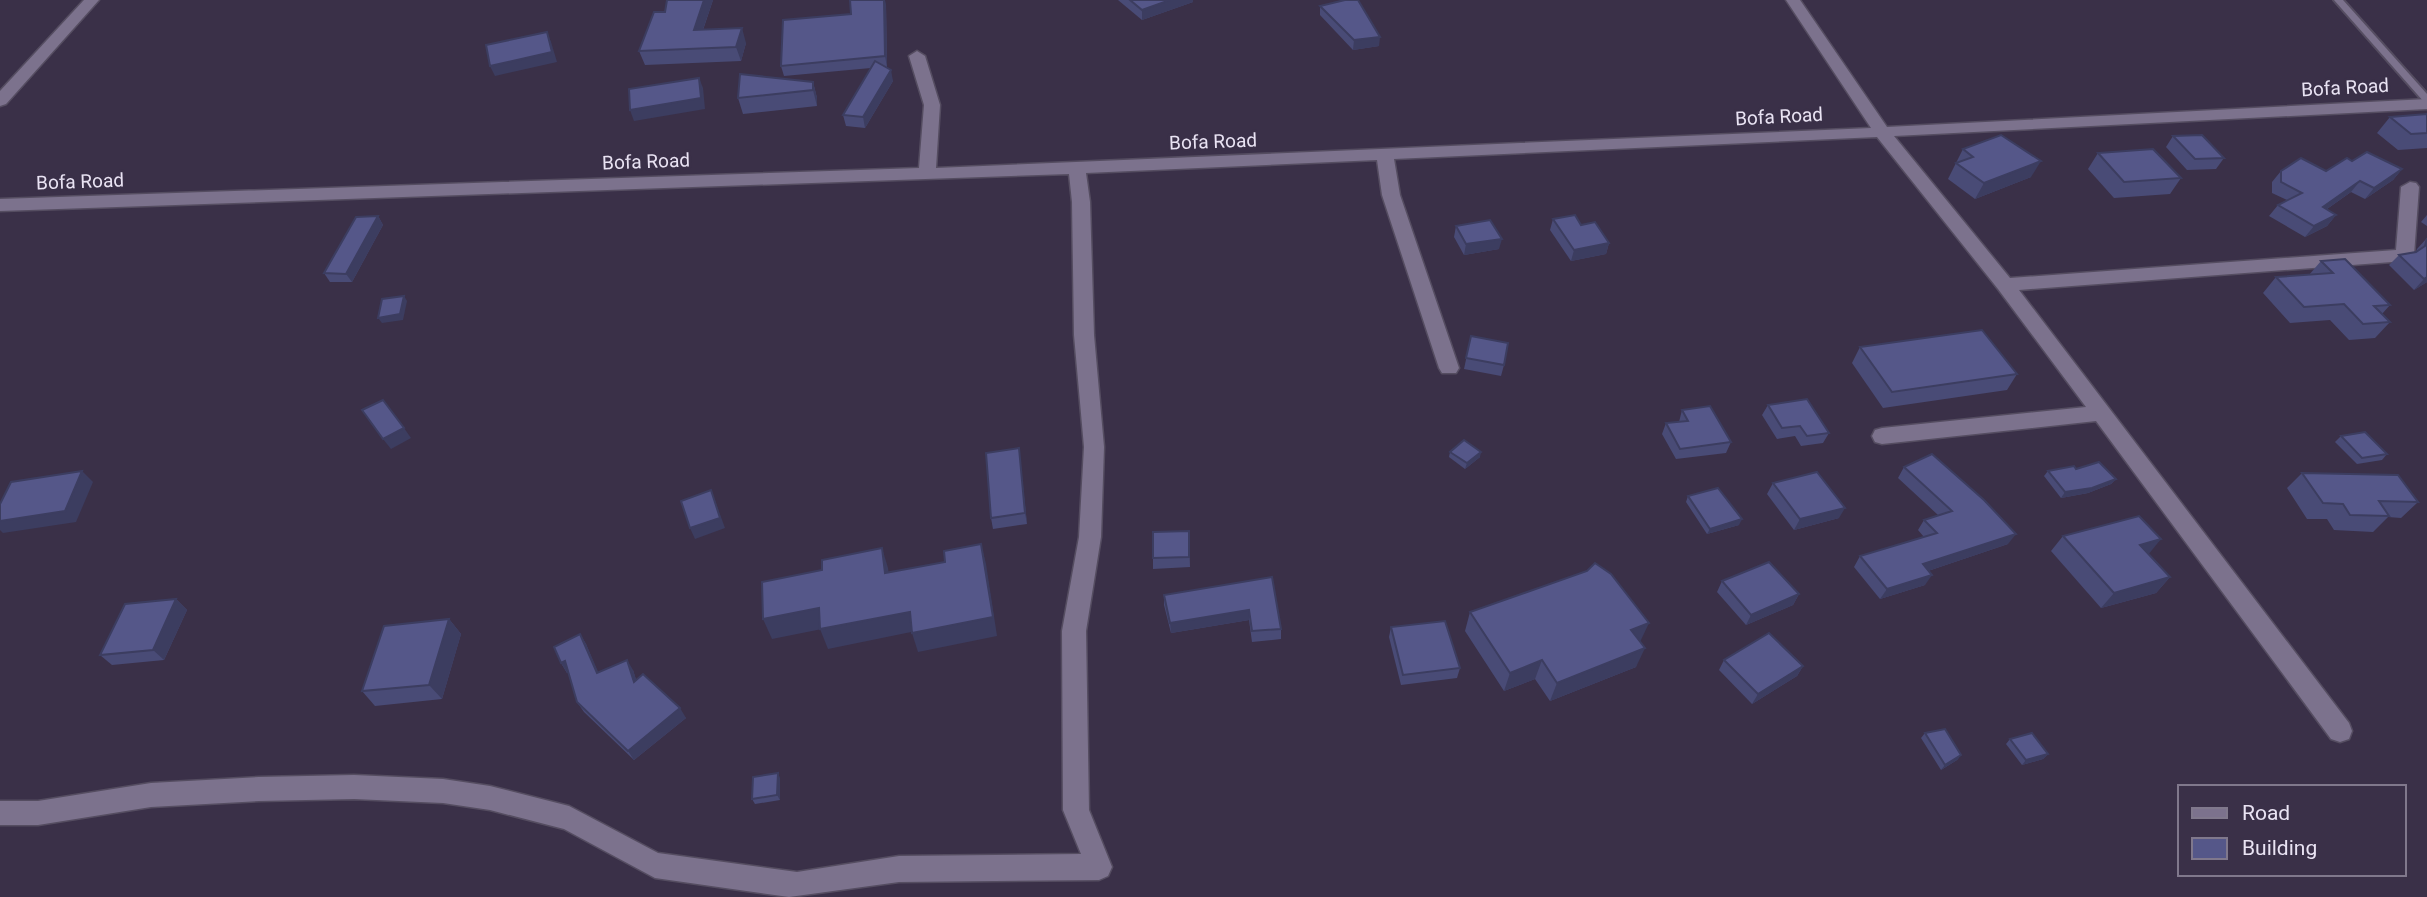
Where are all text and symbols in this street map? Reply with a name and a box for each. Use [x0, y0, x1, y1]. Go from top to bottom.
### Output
street label: Bofa Road [2301, 74, 2390, 101]
street label: Bofa Road [1735, 103, 1824, 130]
street label: Bofa Road [1169, 128, 1257, 155]
street label: Bofa Road [602, 148, 690, 175]
street label: Bofa Road [36, 168, 124, 195]
legend [2178, 785, 2406, 876]
text: Road [2242, 801, 2290, 825]
text: Building [2242, 836, 2317, 860]

